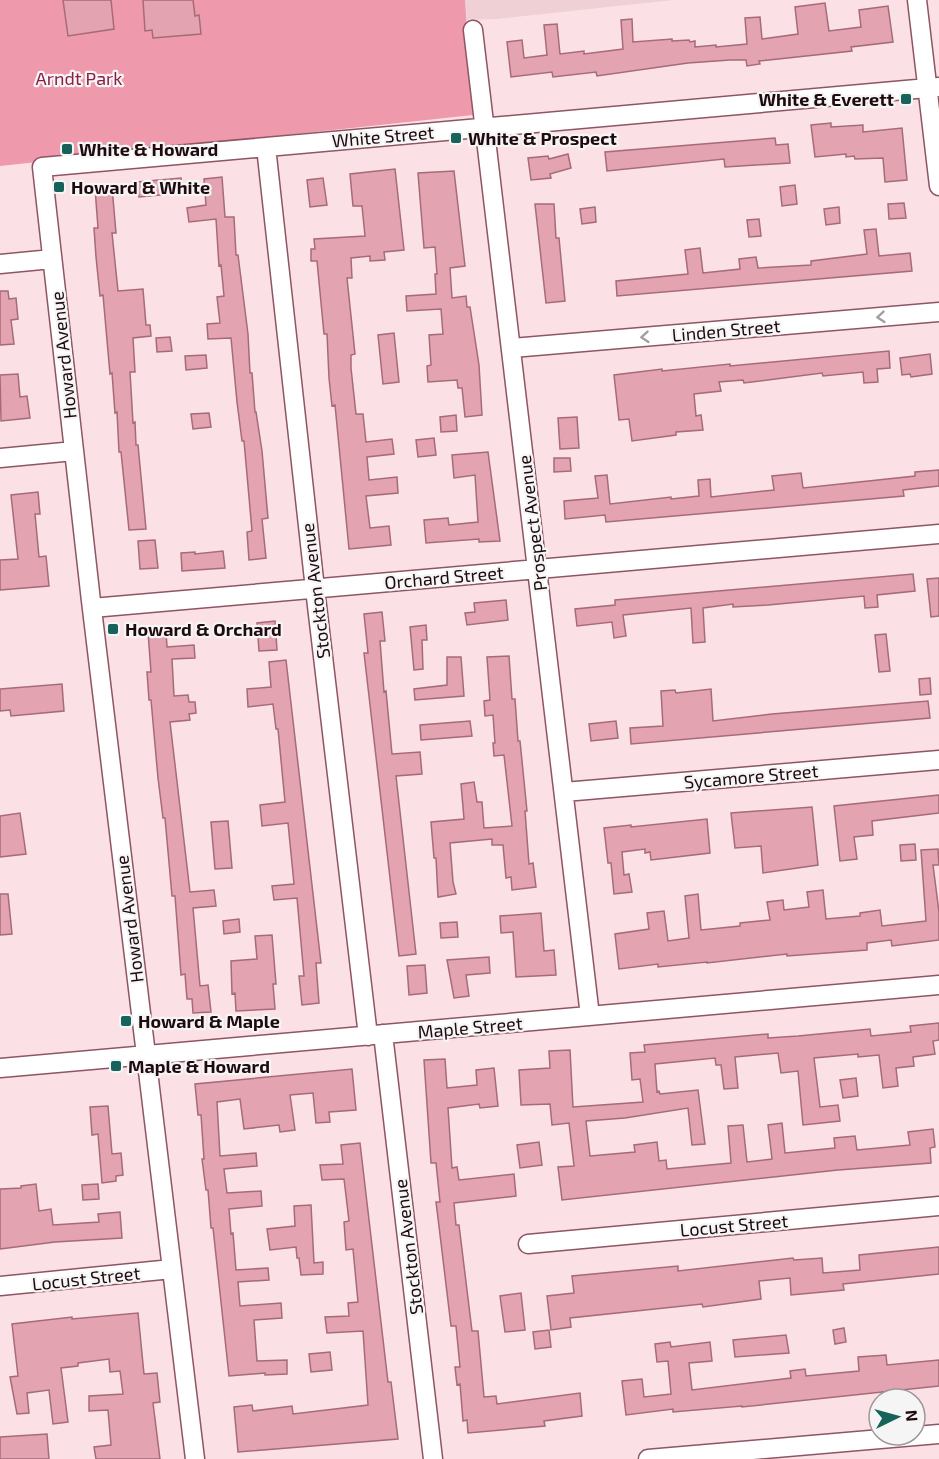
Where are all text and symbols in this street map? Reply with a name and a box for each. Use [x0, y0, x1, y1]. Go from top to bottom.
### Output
park label: Arndt Park [36, 67, 122, 89]
place label: White & Everett [759, 88, 895, 110]
marker: White & Everett [899, 92, 913, 106]
street label: White Street [331, 121, 435, 151]
place label: White & Prospect [468, 127, 617, 149]
marker: White & Prospect [449, 131, 463, 145]
place label: White & Howard [79, 138, 218, 160]
marker: White & Howard [60, 142, 74, 156]
place label: Howard & White [71, 176, 210, 198]
marker: Howard & White [52, 180, 66, 194]
street label: Howard Avenue [45, 290, 81, 420]
one-way arrow [876, 310, 885, 323]
street label: Linden Street [671, 314, 781, 346]
one-way arrow [640, 330, 649, 343]
street label: Prospect Avenue [513, 454, 551, 592]
street label: Stockton Avenue [296, 522, 334, 660]
street label: Orchard Street [383, 561, 505, 593]
place label: Howard & Orchard [125, 618, 282, 640]
marker: Howard & Orchard [106, 622, 120, 636]
street label: Sycamore Street [683, 759, 819, 793]
street label: Howard Avenue [110, 854, 148, 984]
place label: Howard & Maple [138, 1010, 280, 1032]
street label: Maple Street [417, 1011, 523, 1043]
marker: Howard & Maple [119, 1014, 133, 1028]
place label: Maple & Howard [128, 1055, 270, 1077]
marker: Maple & Howard [109, 1059, 123, 1073]
street label: Stockton Avenue [389, 1178, 427, 1316]
street label: Locust Street [679, 1209, 789, 1241]
street label: Locust Street [31, 1261, 141, 1295]
north arrow [867, 1387, 927, 1447]
text: N [902, 1409, 922, 1422]

